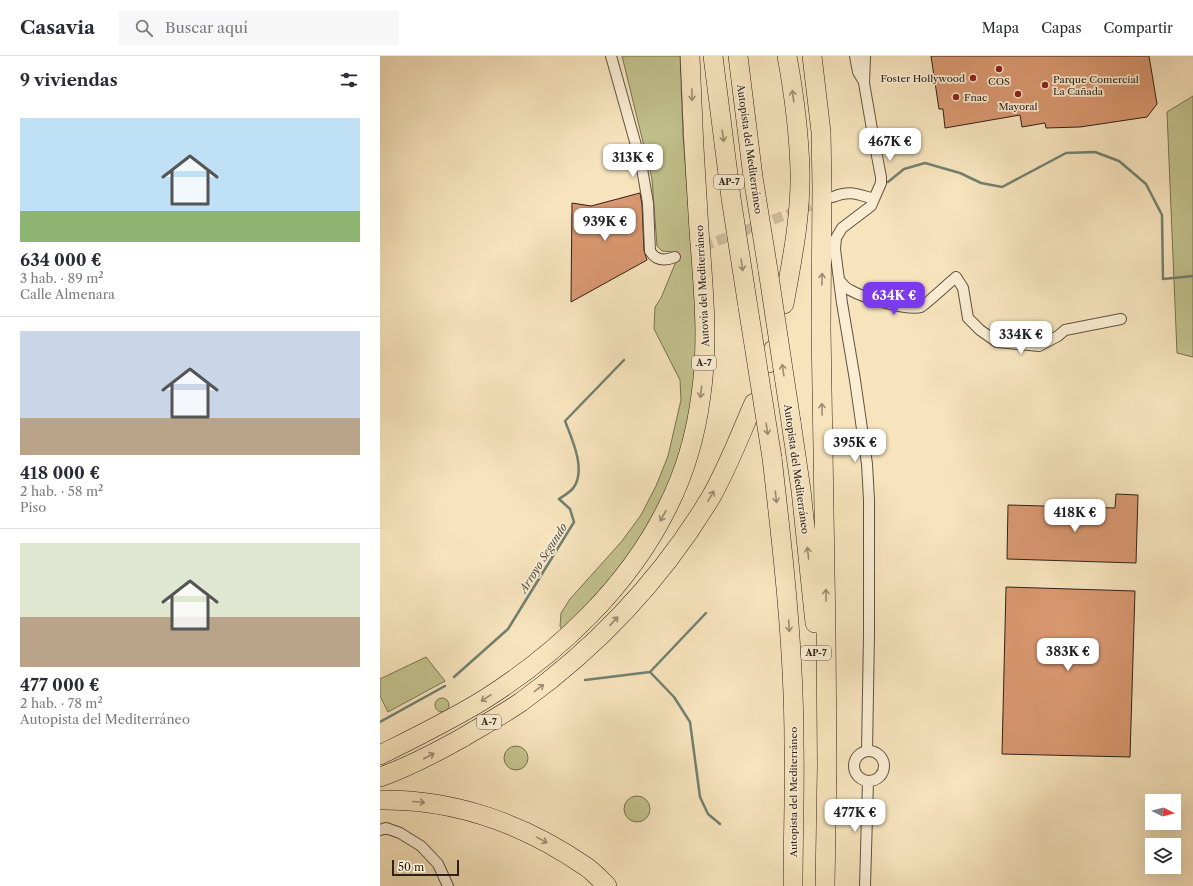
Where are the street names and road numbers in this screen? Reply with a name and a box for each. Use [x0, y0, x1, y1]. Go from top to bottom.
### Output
street label: Autopista del Mediterráneo [734, 82, 765, 215]
road number: AP-7 [714, 175, 744, 189]
street label: Autovía del Mediterráneo [693, 225, 712, 348]
road number: A-7 [692, 356, 716, 370]
street label: Autopista del Mediterráneo [781, 402, 812, 535]
road number: AP-7 [801, 646, 831, 660]
road number: A-7 [477, 715, 501, 729]
street label: Autopista del Mediterráneo [787, 727, 800, 858]

